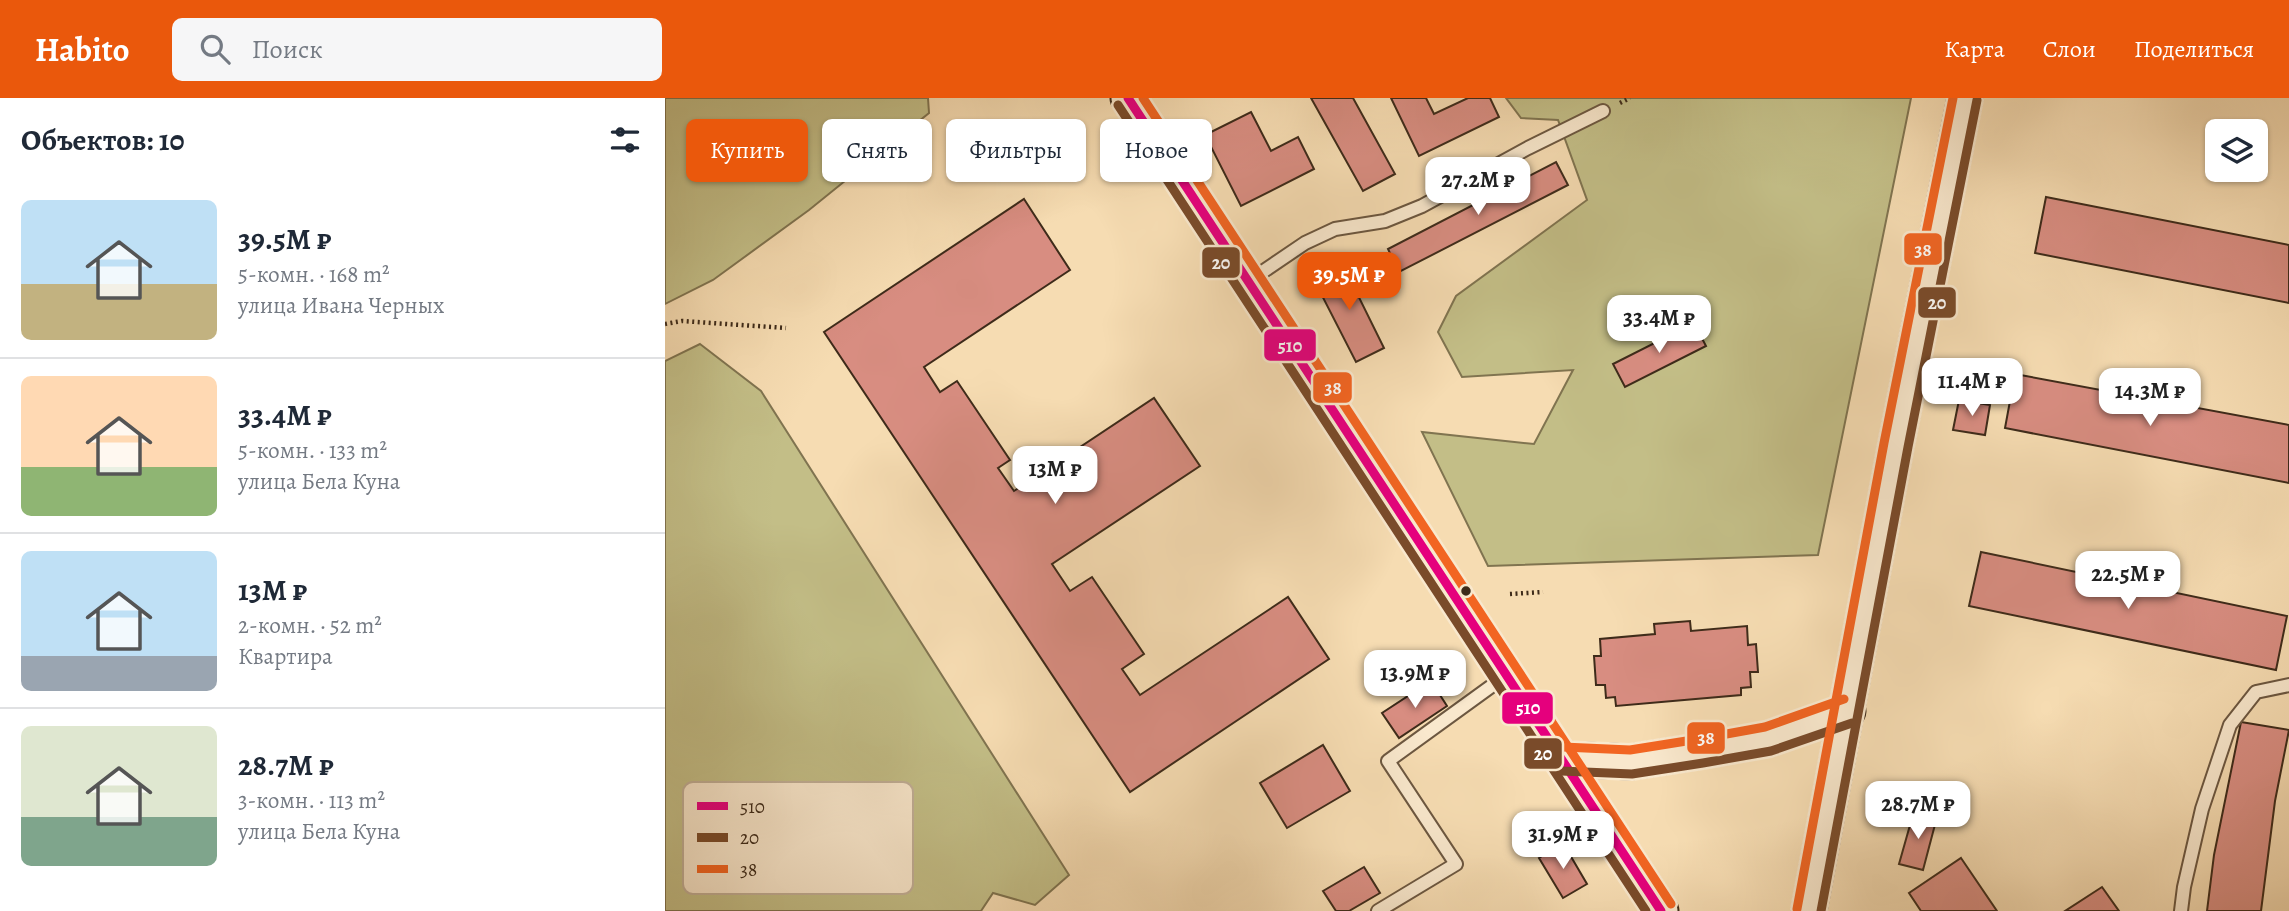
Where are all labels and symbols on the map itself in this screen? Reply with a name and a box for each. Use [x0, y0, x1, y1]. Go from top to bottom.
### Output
pin: 27.2M ₽ [1413, 158, 1543, 217]
line badge: 38 [1903, 232, 1943, 266]
text: 38 [1914, 237, 1932, 263]
line badge: 20 [1201, 246, 1241, 279]
text: 20 [1212, 250, 1231, 276]
pin: 39.5M ₽ [1284, 252, 1414, 312]
line badge: 20 [1917, 286, 1957, 319]
text: 20 [1928, 290, 1947, 316]
pin: 33.4M ₽ [1594, 296, 1724, 355]
line badge: 510 [1263, 328, 1317, 362]
text: 510 [1278, 333, 1303, 359]
pin: 11.4M ₽ [1907, 358, 2037, 418]
pin: 14.3M ₽ [2085, 368, 2215, 428]
line badge: 38 [1312, 371, 1353, 404]
text: 38 [1324, 375, 1342, 401]
pin: 13M ₽ [1006, 446, 1104, 506]
pin: 22.5M ₽ [2063, 552, 2193, 611]
unlabelled marker [1459, 584, 1473, 598]
pin: 13.9M ₽ [1350, 650, 1480, 710]
line badge: 510 [1501, 691, 1554, 725]
text: 510 [1516, 695, 1541, 721]
line badge: 38 [1686, 721, 1726, 755]
text: 38 [1697, 725, 1715, 751]
line badge: 20 [1523, 737, 1563, 770]
text: 20 [1534, 741, 1553, 767]
legend [683, 782, 913, 894]
pin: 28.7M ₽ [1853, 782, 1983, 841]
text: 510 [740, 794, 765, 820]
pin: 31.9M ₽ [1498, 812, 1628, 871]
text: 20 [740, 825, 759, 851]
text: 38 [740, 857, 757, 883]

